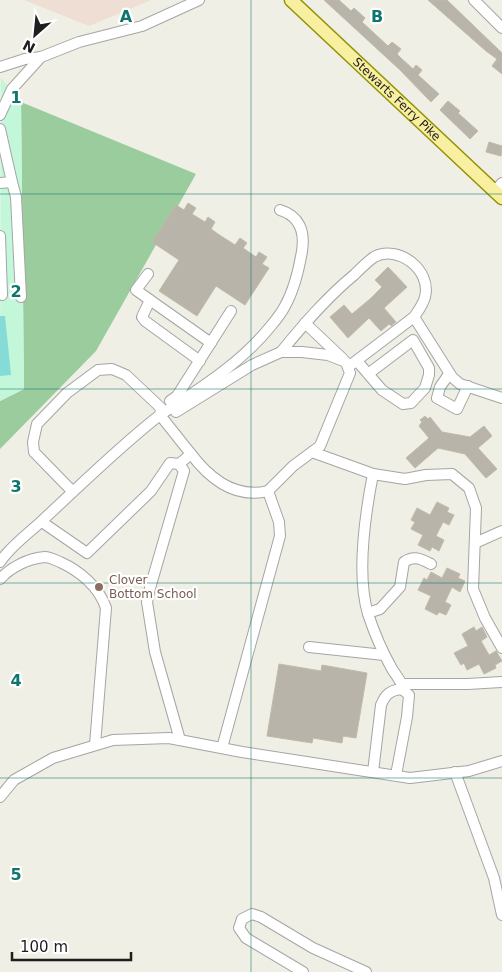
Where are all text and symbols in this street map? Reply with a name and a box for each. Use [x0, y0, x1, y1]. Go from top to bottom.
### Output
text: A [120, 7, 133, 26]
text: B [371, 7, 383, 26]
north arrow [10, 10, 60, 60]
text: N [20, 37, 38, 56]
street label: Stewarts Ferry Pike [350, 55, 444, 144]
text: 1 [10, 88, 22, 107]
text: 2 [10, 282, 22, 301]
text: 3 [10, 477, 22, 496]
place label: Clover Bottom School [109, 573, 197, 601]
marker: Clover Bottom School [93, 581, 105, 593]
text: 4 [10, 671, 22, 690]
text: 5 [10, 865, 22, 884]
scale bar [12, 930, 131, 962]
text: 100 m [20, 938, 68, 956]

